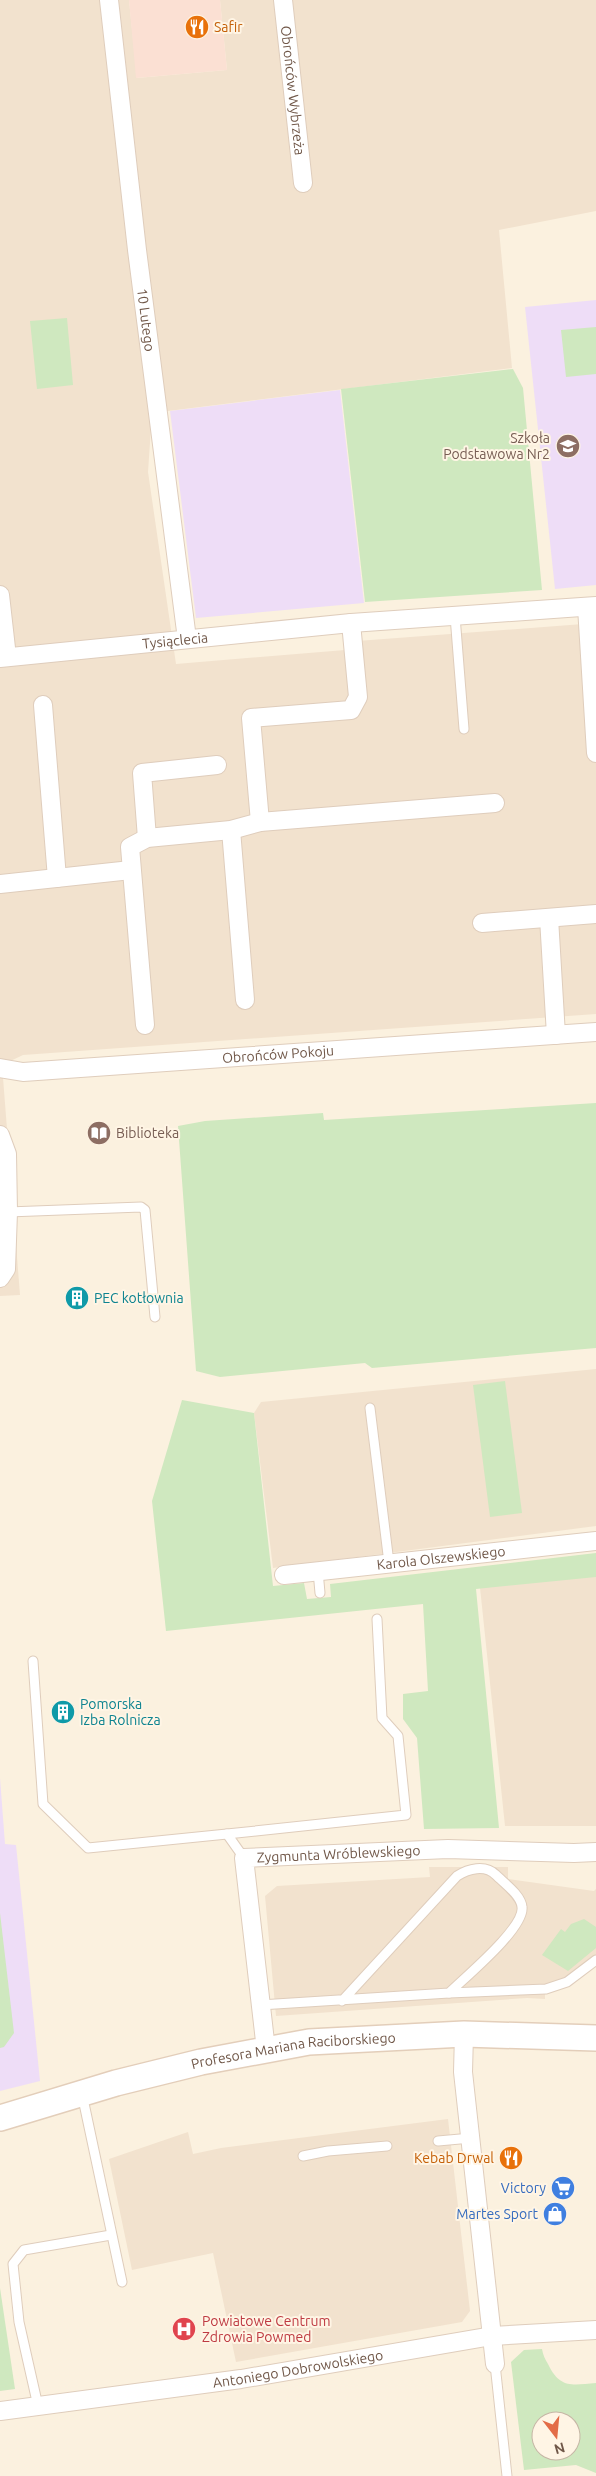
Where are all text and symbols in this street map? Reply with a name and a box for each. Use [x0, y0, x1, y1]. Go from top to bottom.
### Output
restaurant icon: Safir [184, 14, 210, 40]
place label: Safir [214, 19, 243, 35]
street label: Obrońców Wybrzeża [278, 25, 308, 156]
street label: 10 Lutego [134, 287, 158, 352]
place label: Szkoła Podstawowa Nr2 [443, 430, 550, 462]
school or university icon: Szkoła Podstawowa Nr2 [555, 433, 581, 459]
street label: Tysiąclecia [141, 629, 209, 652]
street label: Obrońców Pokoju [222, 1042, 335, 1066]
library icon: Biblioteka [86, 1120, 112, 1146]
place label: Biblioteka [116, 1125, 179, 1141]
building icon: PEC kotłownia [64, 1285, 90, 1311]
place label: PEC kotłownia [94, 1290, 184, 1306]
street label: Karola Olszewskiego [376, 1543, 506, 1573]
place label: Pomorska Izba Rolnicza [80, 1696, 161, 1728]
building icon: Pomorska Izba Rolnicza [50, 1699, 76, 1725]
street label: Zygmunta Wróblewskiego [256, 1842, 421, 1865]
street label: Profesora Mariana Raciborskiego [189, 2030, 396, 2072]
restaurant icon: Kebab Drwal [498, 2145, 524, 2171]
place label: Kebab Drwal [414, 2150, 494, 2166]
supermarket icon: Victory [550, 2175, 576, 2201]
place label: Victory [501, 2180, 546, 2196]
shop icon: Martes Sport [542, 2201, 568, 2227]
place label: Martes Sport [456, 2206, 538, 2222]
place label: Powiatowe Centrum Zdrowia Powmed [202, 2313, 330, 2345]
hospital icon: Powiatowe Centrum Zdrowia Powmed [171, 2316, 197, 2342]
street label: Antoniego Dobrowolskiego [212, 2347, 384, 2391]
north arrow [531, 2411, 581, 2461]
text: N [552, 2439, 567, 2458]

